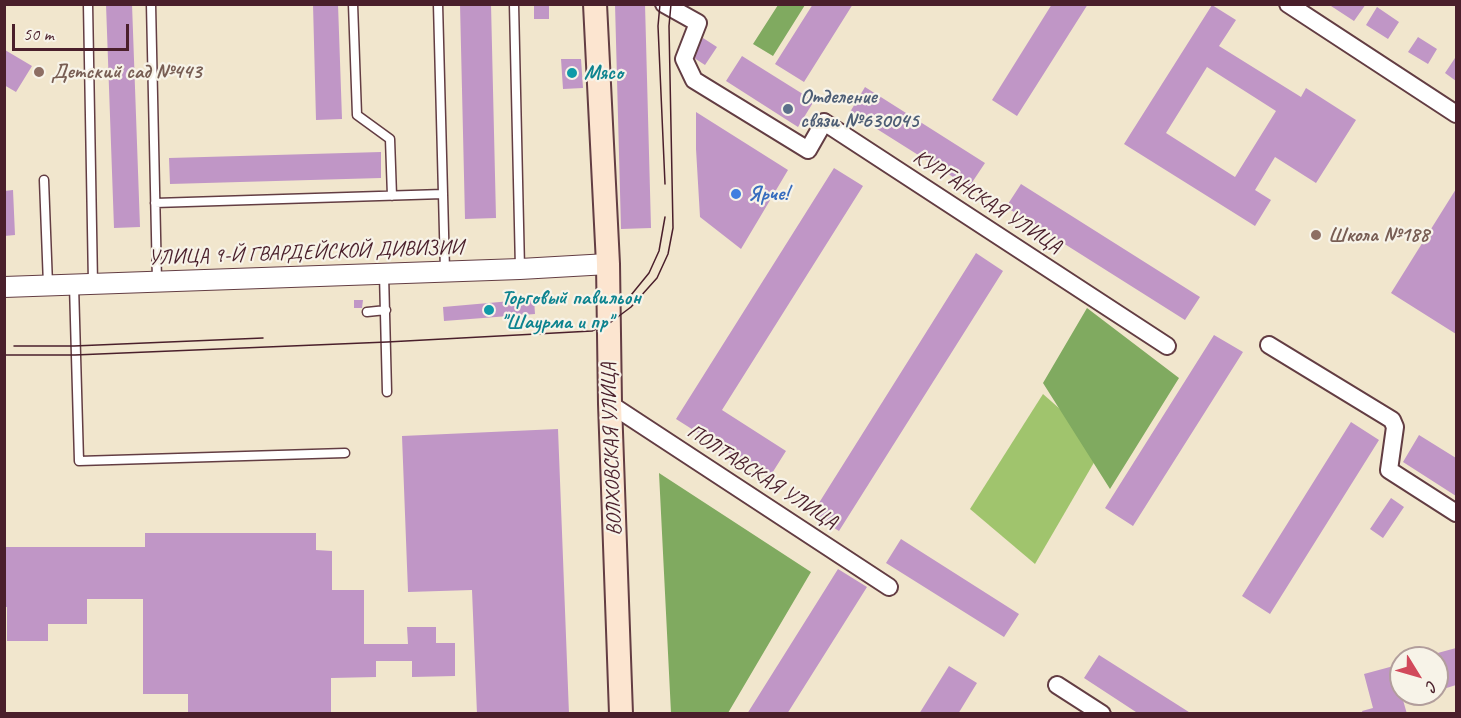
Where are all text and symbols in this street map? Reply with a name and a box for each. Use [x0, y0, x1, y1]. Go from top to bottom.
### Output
scale bar [15, 12, 132, 50]
text: 50 m [23, 23, 54, 45]
place label: Детский сад №443 [51, 59, 201, 85]
place label: Мясо [584, 60, 623, 86]
marker: Детский сад №443 [32, 65, 46, 79]
marker: Мясо [565, 66, 579, 80]
place label: Отделение связи №630045 [800, 84, 918, 134]
marker: Отделение связи №630045 [781, 102, 795, 116]
street label: КУРГАНСКАЯ УЛИЦА [908, 145, 1066, 259]
place label: Ярче! [748, 181, 788, 207]
marker: Ярче! [729, 187, 743, 201]
place label: Школа №188 [1328, 222, 1429, 248]
marker: Школа №188 [1309, 228, 1323, 242]
street label: УЛИЦА 9-Й ГВАРДЕЙСКОЙ ДИВИЗИИ [148, 235, 464, 271]
place label: Торговый павильон "Шаурма и пр" [501, 285, 641, 335]
marker: Торговый павильон "Шаурма и пр" [482, 303, 496, 317]
street label: ВОЛХОВСКАЯ УЛИЦА [596, 362, 628, 536]
street label: ПОЛТАВСКАЯ УЛИЦА [682, 419, 842, 535]
north arrow [1389, 646, 1449, 706]
text: С [1421, 676, 1442, 695]

